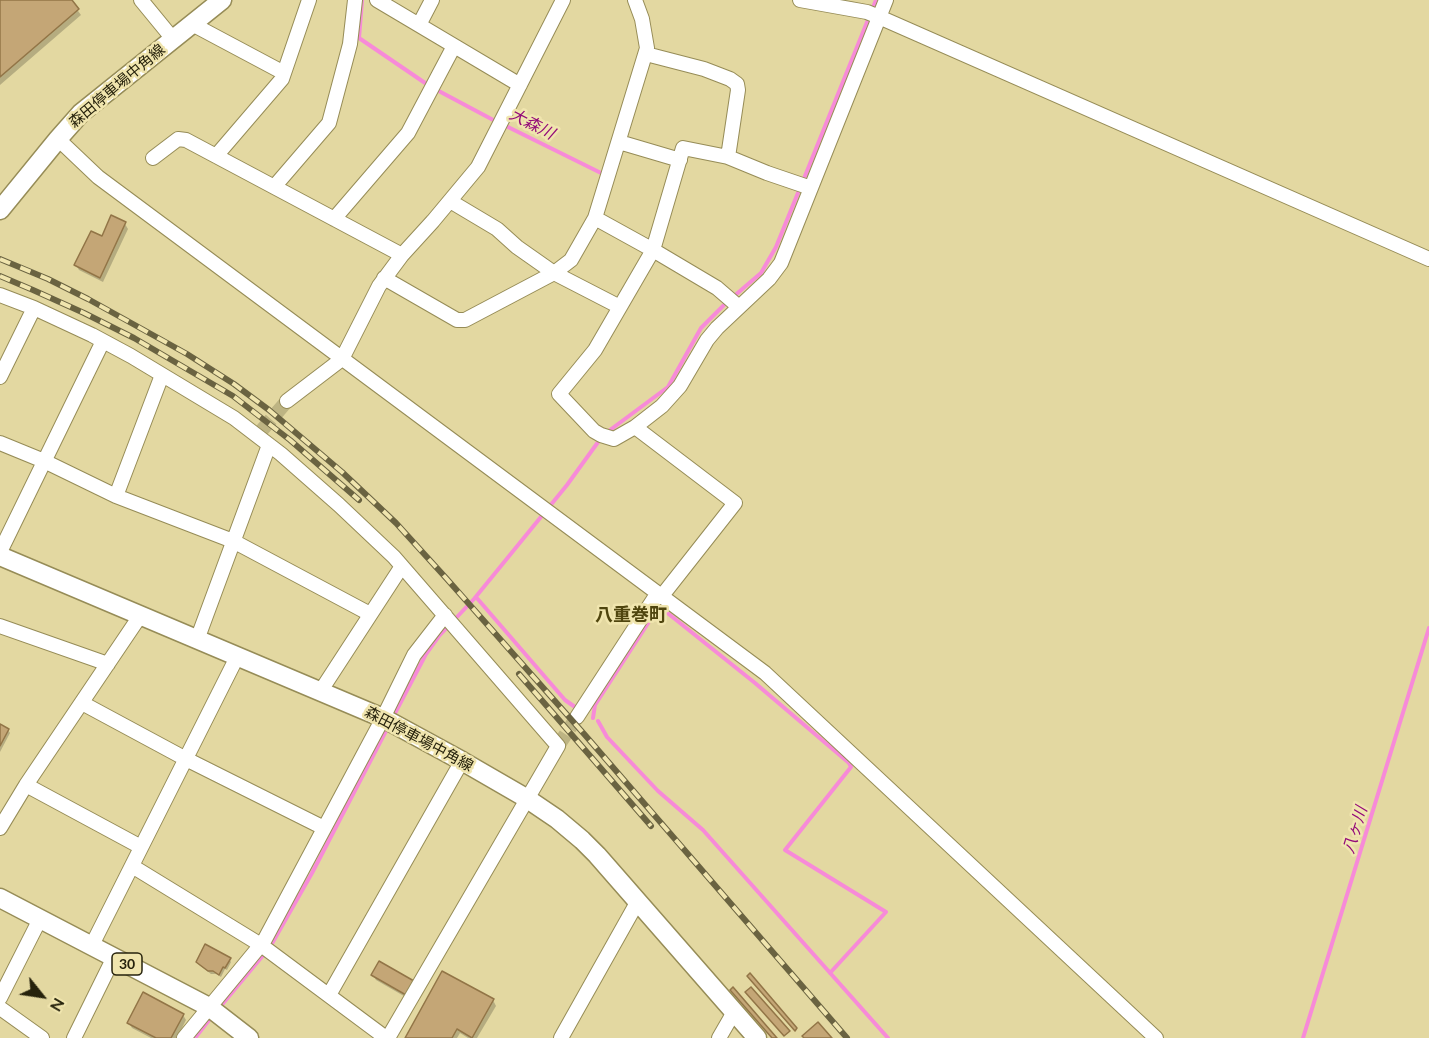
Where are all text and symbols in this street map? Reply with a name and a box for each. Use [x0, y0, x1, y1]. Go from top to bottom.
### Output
street label: 森田停車場中角線 [65, 41, 169, 131]
water label: 大森川 [506, 105, 558, 143]
district label: 八重巻町 [595, 604, 667, 626]
street label: 森田停車場中角線 [362, 703, 476, 775]
water label: 八ヶ川 [1339, 804, 1371, 856]
road number: 30 [112, 953, 142, 975]
north arrow [12, 966, 72, 1026]
text: N [47, 995, 69, 1015]

